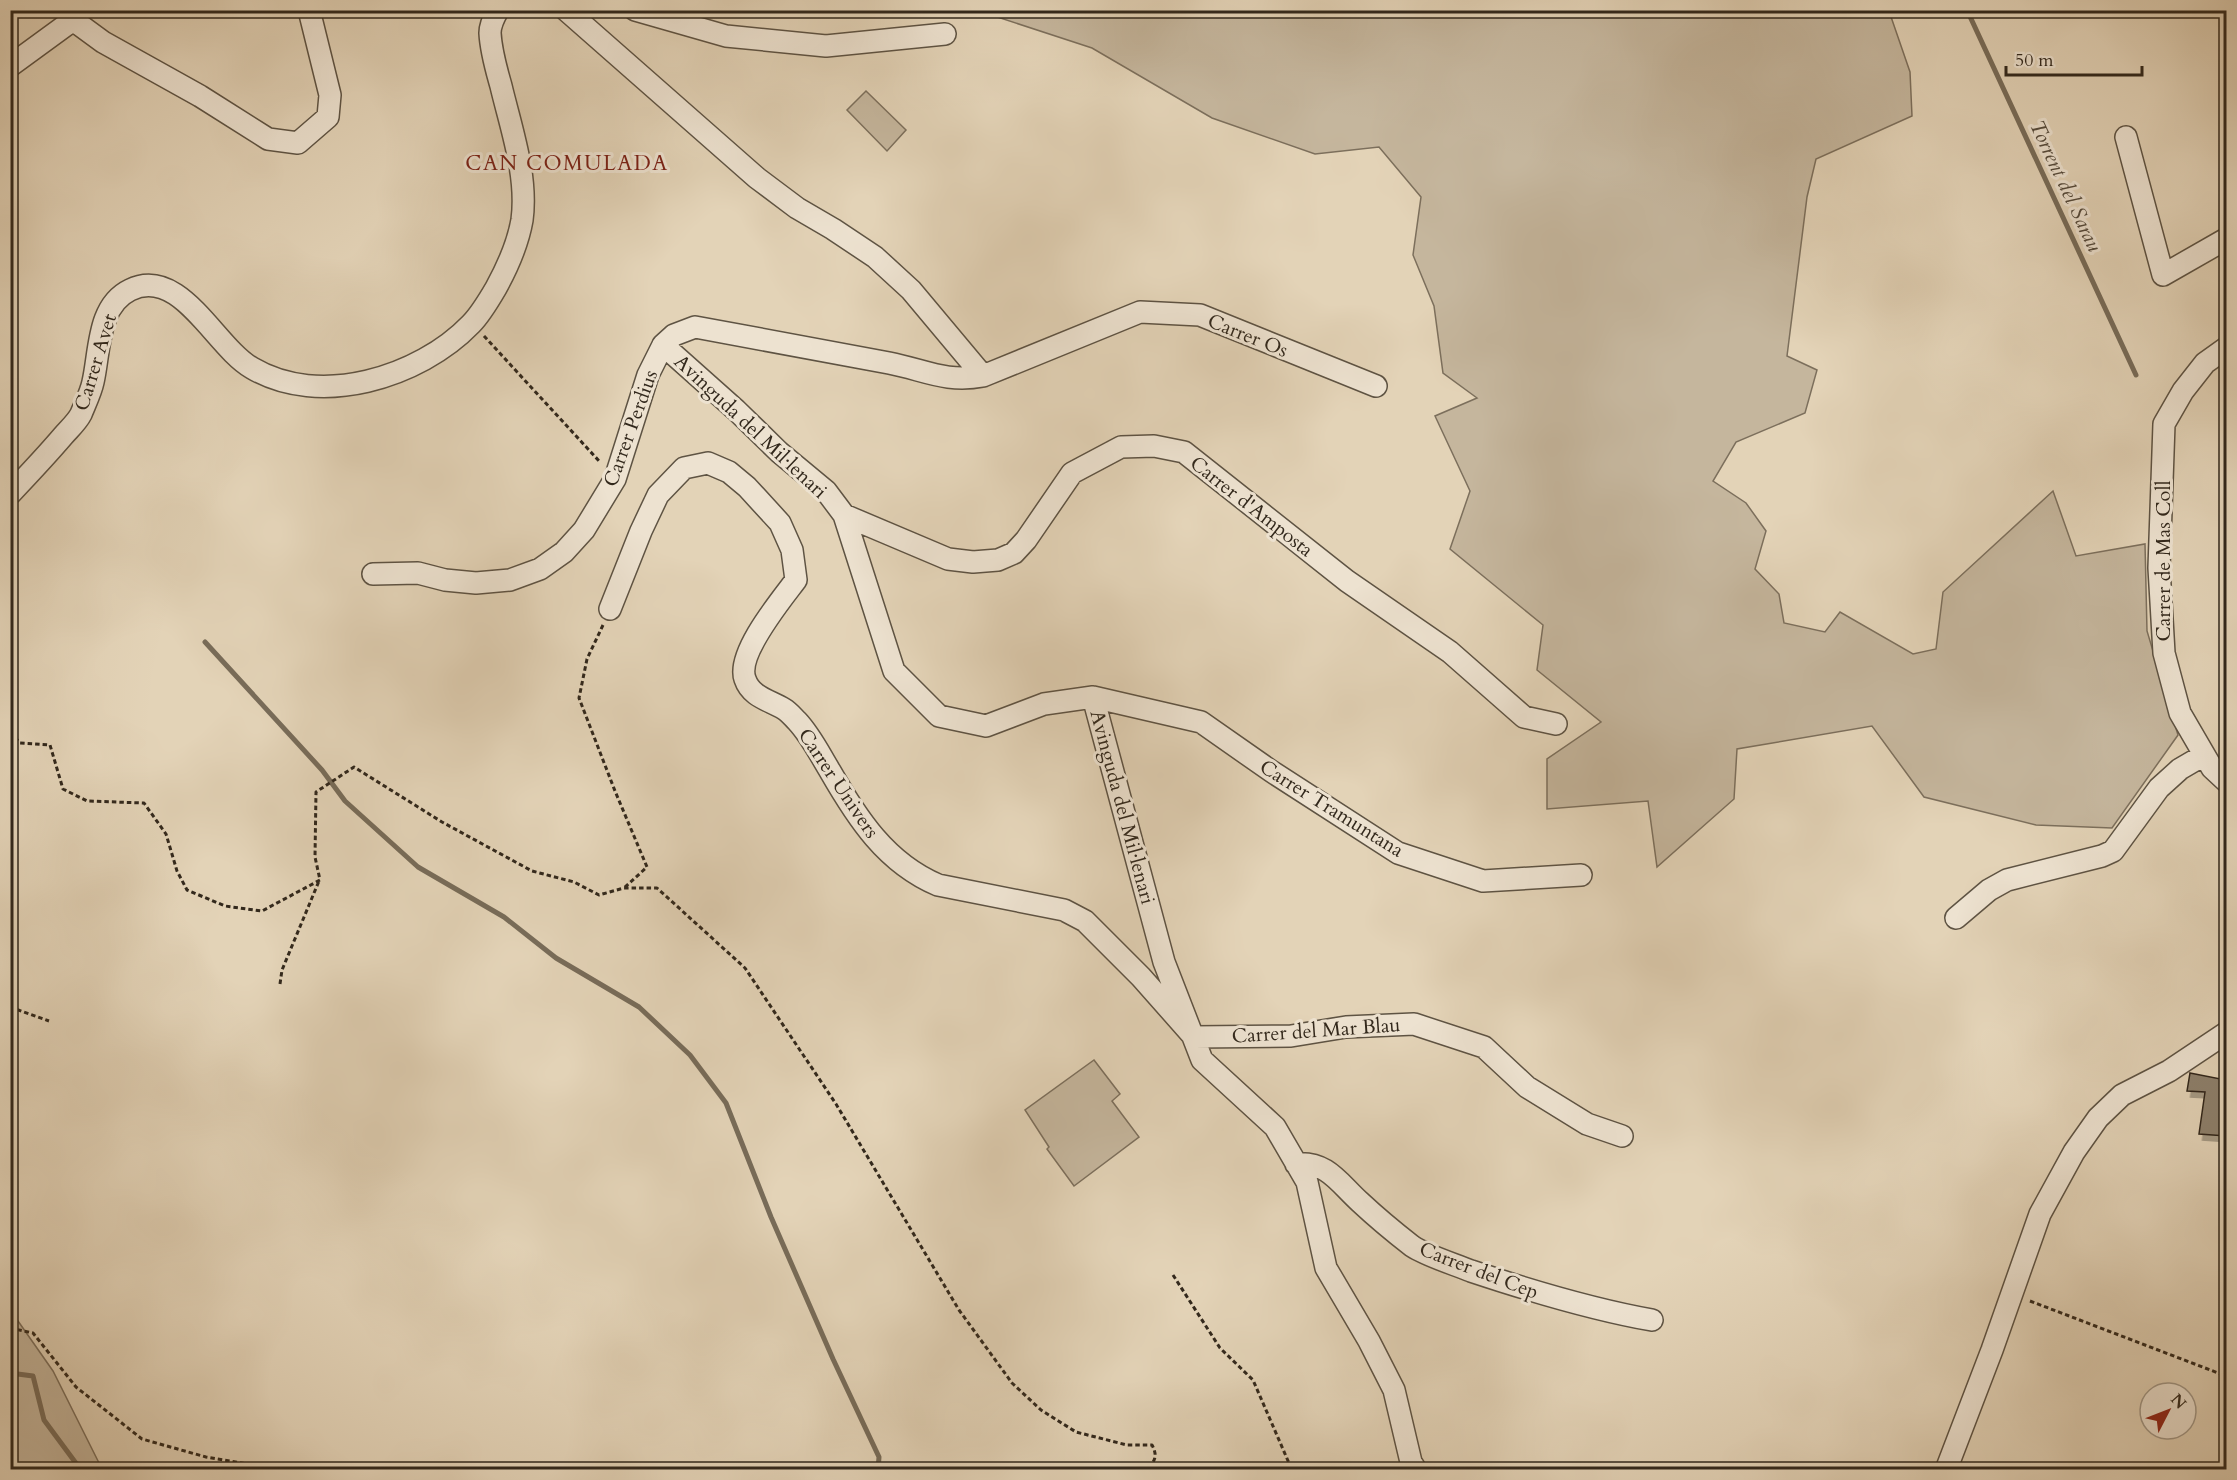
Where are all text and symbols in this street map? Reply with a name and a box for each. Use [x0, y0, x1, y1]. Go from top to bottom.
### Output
scale bar [2006, 39, 2142, 77]
text: 50 m [2015, 48, 2054, 73]
water label: Torrent del Sarau [2022, 116, 2109, 257]
district label: CAN COMULADA [465, 149, 669, 178]
street label: Carrer Os [1204, 307, 1292, 364]
street label: Carrer Avet [68, 310, 123, 414]
street label: Avinguda del Mil·lenari [668, 348, 833, 505]
street label: Carrer Perdius [597, 366, 664, 490]
street label: Carrer d'Amposta [1184, 450, 1319, 563]
street label: Carrer de Mas Coll [2150, 480, 2177, 642]
street label: Avinguda del Mil·lenari [1084, 707, 1162, 908]
street label: Carrer Univers [792, 723, 885, 843]
street label: Carrer Tramuntana [1255, 753, 1409, 864]
street label: Carrer del Mar Blau [1231, 1011, 1401, 1050]
street label: Carrer del Cep [1415, 1235, 1542, 1306]
north arrow [2138, 1381, 2198, 1441]
text: N [2166, 1389, 2191, 1414]

